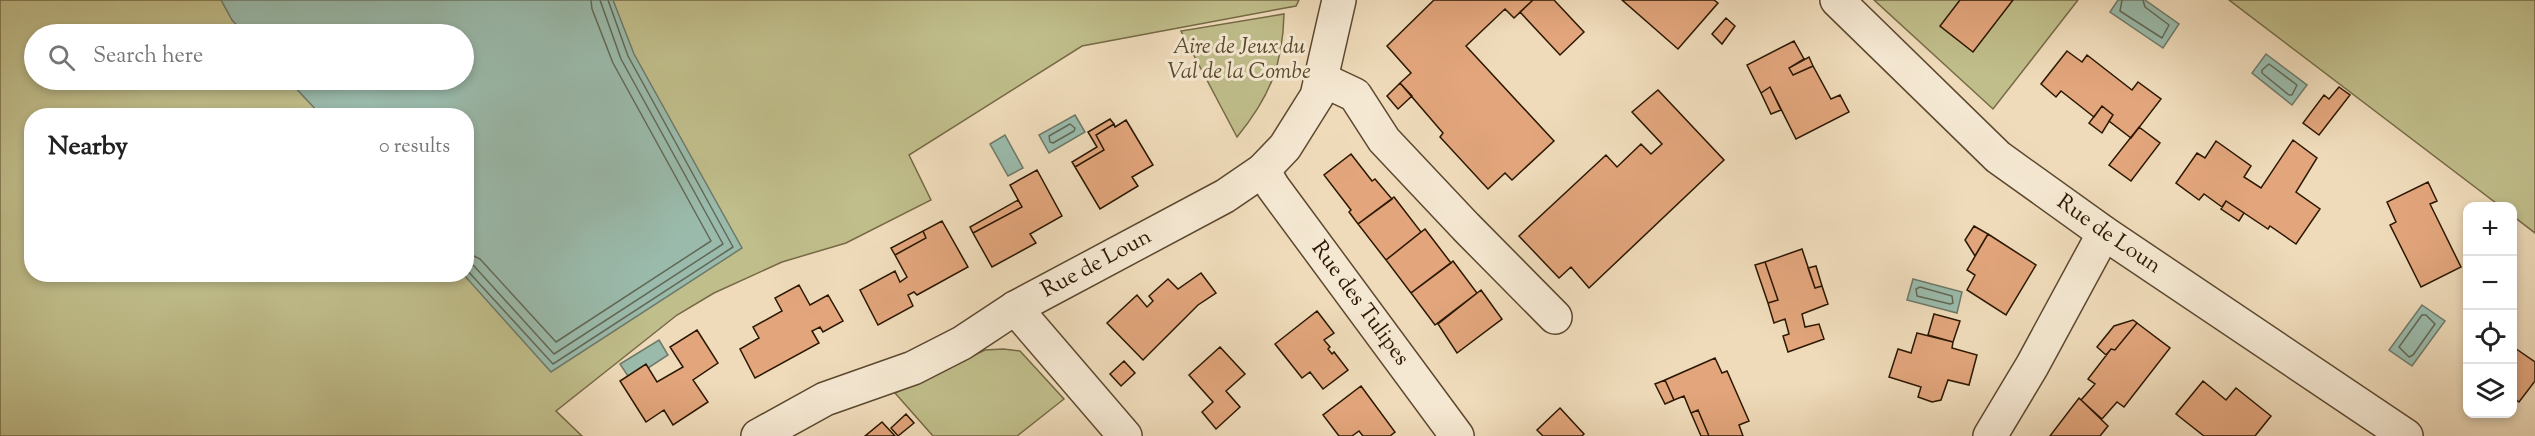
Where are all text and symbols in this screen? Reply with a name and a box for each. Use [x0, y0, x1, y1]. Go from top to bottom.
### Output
search box [24, 24, 474, 90]
park label: Aire de Jeux du Val de la Combe [1167, 32, 1311, 89]
icon: search [45, 41, 78, 74]
text: Search here [93, 41, 203, 73]
text: Nearby [48, 129, 128, 166]
text: 0 results [379, 133, 450, 162]
street label: Rue de Loun [2049, 187, 2167, 283]
map controls [2463, 202, 2517, 418]
button: + [2463, 202, 2517, 256]
street label: Rue de Loun [1036, 222, 1158, 307]
street label: Rue des Tulipes [1302, 235, 1416, 373]
button: − [2463, 256, 2517, 310]
button: locate [2463, 310, 2517, 364]
button: layers [2463, 364, 2517, 418]

